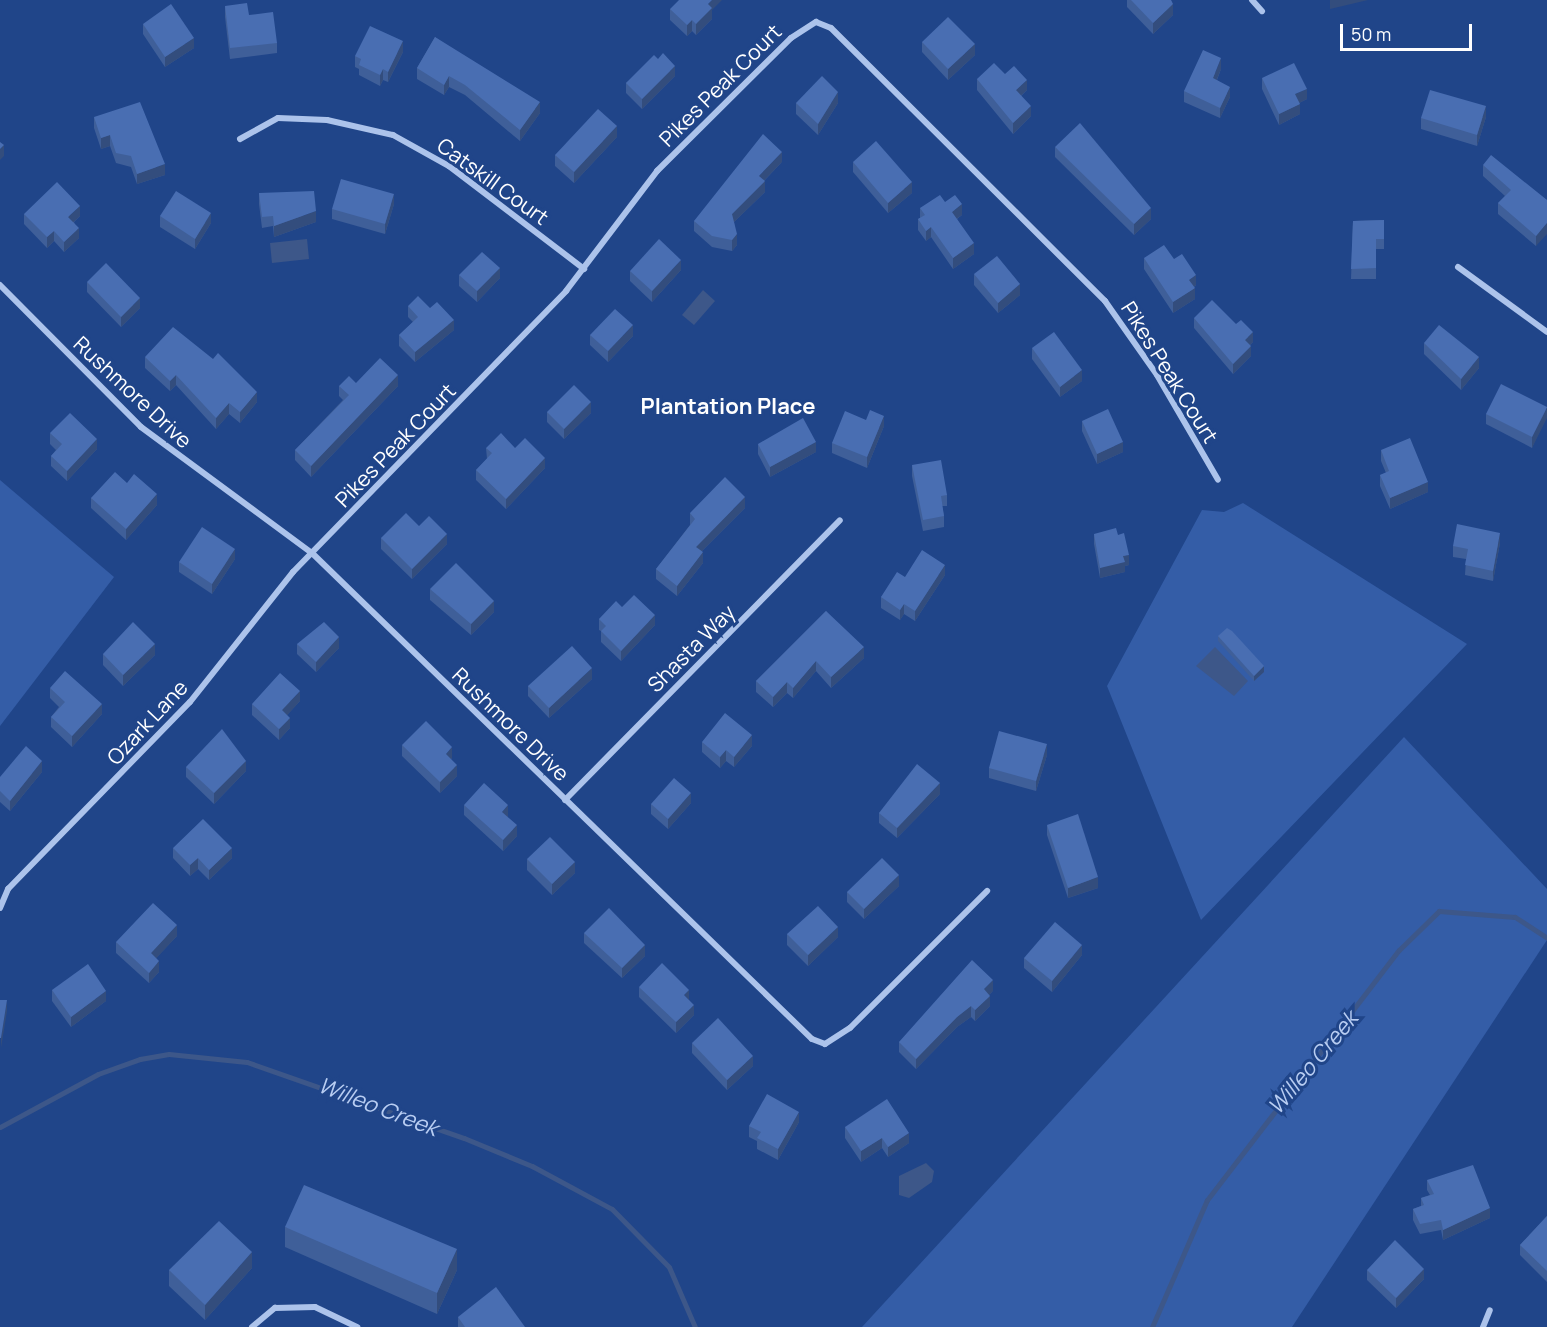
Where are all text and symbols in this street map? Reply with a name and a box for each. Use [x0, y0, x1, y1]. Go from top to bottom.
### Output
scale bar [1343, 12, 1475, 50]
street label: Pikes Peak Court [654, 19, 786, 151]
text: 50 m [1351, 22, 1391, 46]
street label: Catskill Court [432, 132, 554, 230]
street label: Pikes Peak Court [1116, 297, 1224, 447]
street label: Rushmore Drive [69, 331, 197, 453]
street label: Pikes Peak Court [330, 378, 460, 512]
district label: Plantation Place [641, 394, 815, 420]
street label: Shasta Way [642, 599, 740, 697]
street label: Rushmore Drive [447, 662, 575, 786]
street label: Ozark Lane [101, 674, 193, 770]
water label: Willeo Creek [1262, 1006, 1364, 1120]
water label: Willeo Creek [314, 1072, 442, 1142]

